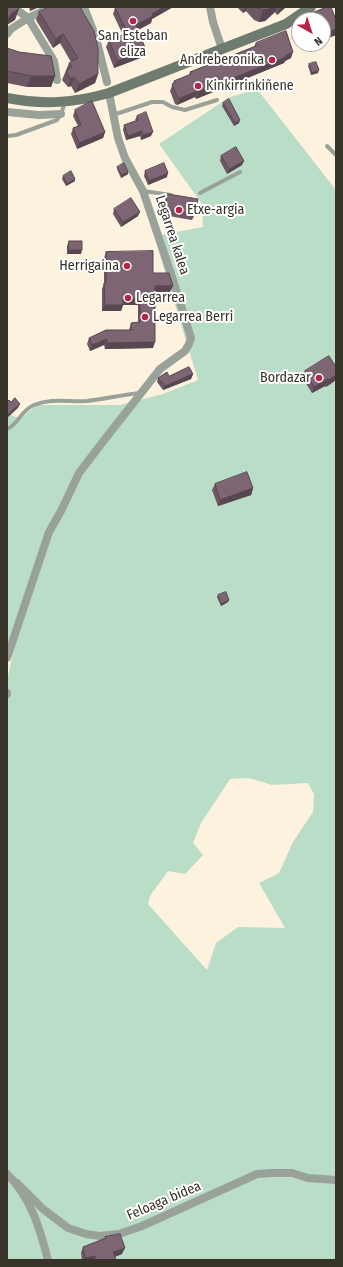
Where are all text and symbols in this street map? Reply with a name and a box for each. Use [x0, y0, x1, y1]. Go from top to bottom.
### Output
north arrow [291, 12, 331, 52]
marker: San Esteban eliza [128, 16, 138, 26]
place label: San Esteban eliza [98, 28, 168, 60]
text: N [312, 34, 325, 48]
place label: Andreberonika [180, 52, 264, 68]
marker: Andreberonika [267, 55, 277, 65]
place label: Kinkirrinkiñene [206, 78, 294, 94]
marker: Kinkirrinkiñene [193, 81, 203, 91]
street label: Legarrea kalea [151, 193, 193, 277]
place label: Etxe-argia [187, 202, 244, 218]
marker: Etxe-argia [174, 205, 184, 215]
place label: Herrigaina [59, 258, 119, 274]
marker: Herrigaina [122, 261, 132, 271]
place label: Legarrea [136, 290, 185, 306]
marker: Legarrea [123, 293, 133, 303]
place label: Legarrea Berri [153, 309, 233, 325]
marker: Legarrea Berri [140, 312, 150, 322]
place label: Bordazar [260, 370, 311, 386]
marker: Bordazar [314, 373, 324, 383]
street label: Feloaga bidea [124, 1178, 204, 1224]

